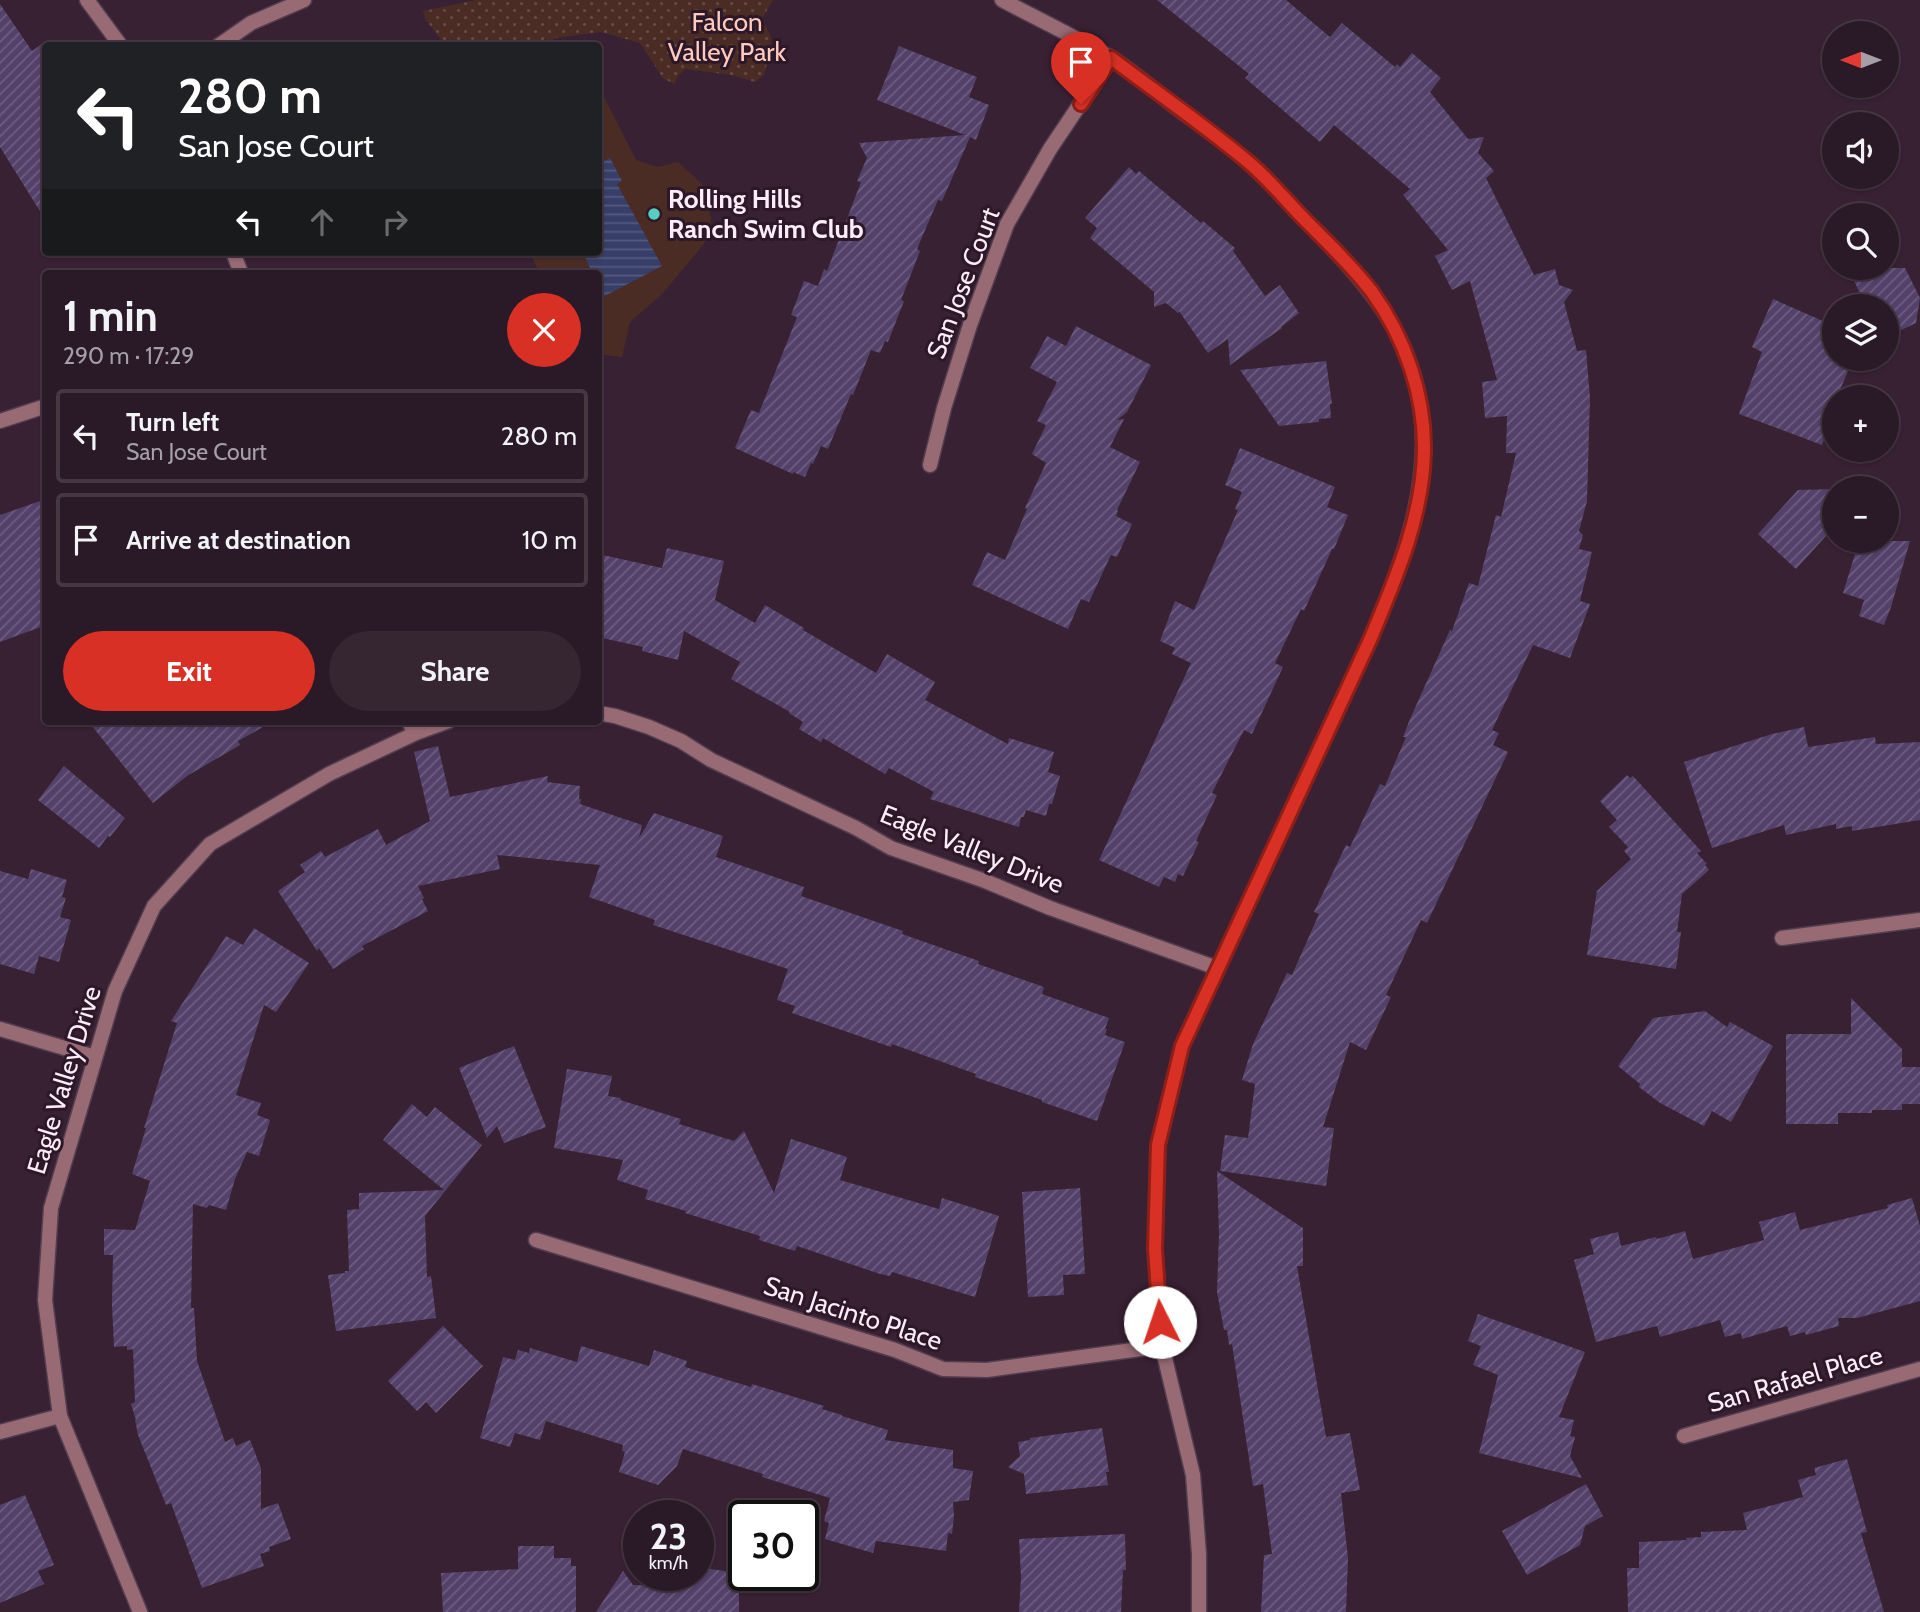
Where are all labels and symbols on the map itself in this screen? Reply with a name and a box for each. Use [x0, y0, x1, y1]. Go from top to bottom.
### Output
park label: Falcon Valley Park [668, 6, 787, 68]
north arrow [1822, 21, 1899, 98]
pin [1051, 32, 1111, 104]
place label: Rolling Hills Ranch Swim Club [668, 183, 864, 245]
street label: San Jose Court [920, 203, 1007, 363]
marker: Rolling Hills Ranch Swim Club [646, 206, 662, 222]
street label: Eagle Valley Drive [876, 798, 1068, 900]
street label: Eagle Valley Drive [20, 982, 108, 1178]
street label: San Jacinto Place [760, 1269, 946, 1357]
position arrow [1123, 1285, 1197, 1359]
street label: San Rafael Place [1704, 1339, 1886, 1419]
speed limit sign: 30 [728, 1500, 819, 1591]

